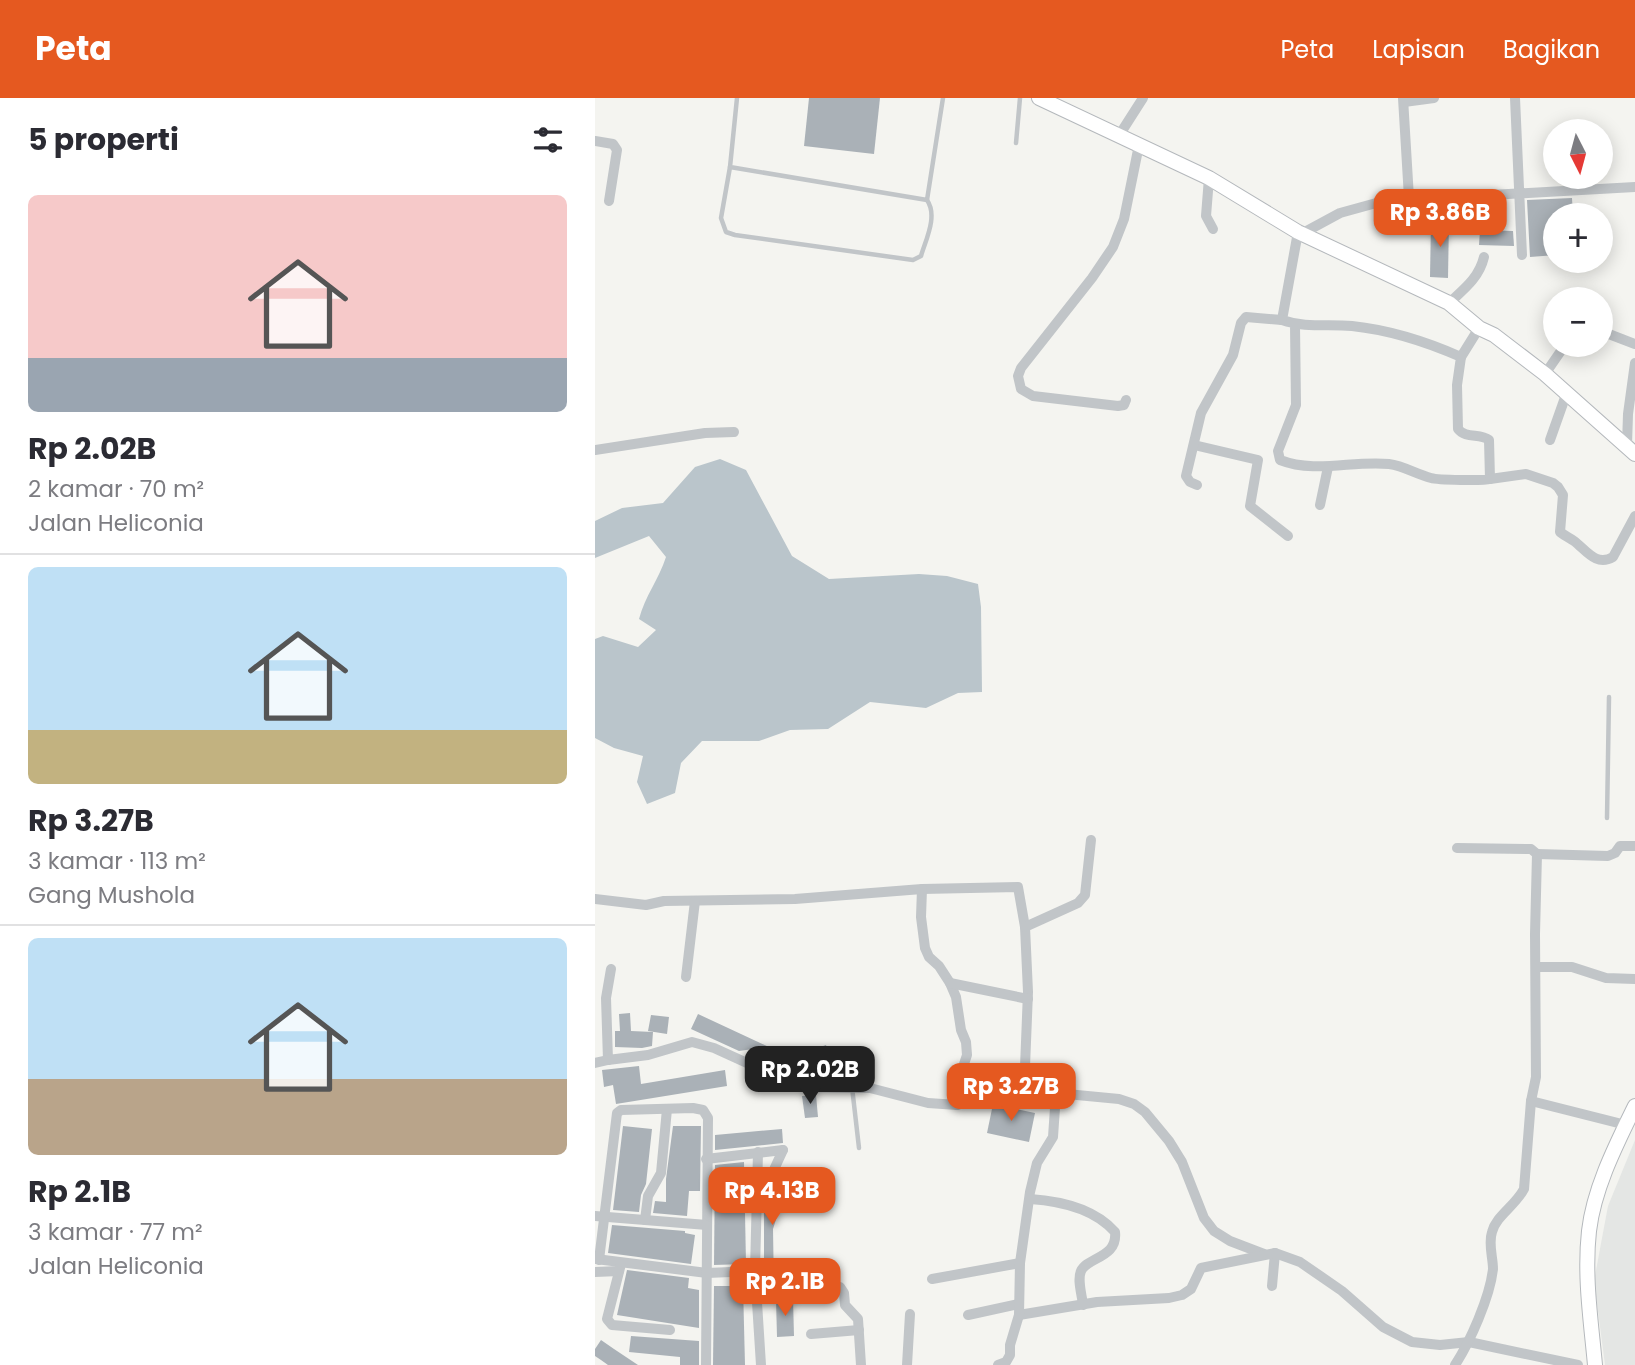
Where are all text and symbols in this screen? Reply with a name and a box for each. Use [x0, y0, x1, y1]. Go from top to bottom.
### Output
text: Peta [35, 25, 112, 72]
text: Peta [1280, 33, 1334, 66]
text: Lapisan [1372, 33, 1465, 66]
text: Bagikan [1503, 33, 1600, 66]
text: 5 properti [28, 118, 179, 161]
north arrow [1543, 119, 1613, 189]
map controls [1543, 119, 1613, 357]
icon: filters [529, 121, 567, 159]
pin: Rp 3.86B [1368, 190, 1512, 249]
text: Rp 3.86B [1390, 196, 1490, 228]
button: + [1543, 203, 1613, 273]
icon: home [235, 241, 361, 367]
button: − [1543, 287, 1613, 357]
text: Rp 2.02B [28, 427, 156, 470]
text: 2 kamar · 70 m² [28, 473, 204, 505]
text: Jalan Heliconia [28, 507, 204, 539]
icon: home [235, 613, 361, 739]
text: Rp 3.27B [28, 799, 154, 842]
text: 3 kamar · 113 m² [28, 845, 206, 877]
text: Gang Mushola [28, 879, 195, 911]
icon: home [235, 984, 361, 1110]
pin: Rp 2.02B [738, 1046, 882, 1106]
text: Rp 2.02B [761, 1053, 859, 1085]
pin: Rp 3.27B [939, 1063, 1083, 1123]
text: Rp 3.27B [963, 1070, 1059, 1102]
pin: Rp 4.13B [700, 1168, 844, 1227]
text: Rp 2.1B [28, 1170, 131, 1213]
text: Rp 4.13B [724, 1174, 820, 1206]
text: 3 kamar · 77 m² [28, 1216, 203, 1248]
text: Jalan Heliconia [28, 1250, 204, 1282]
pin: Rp 2.1B [720, 1258, 850, 1318]
text: Rp 2.1B [746, 1265, 824, 1297]

